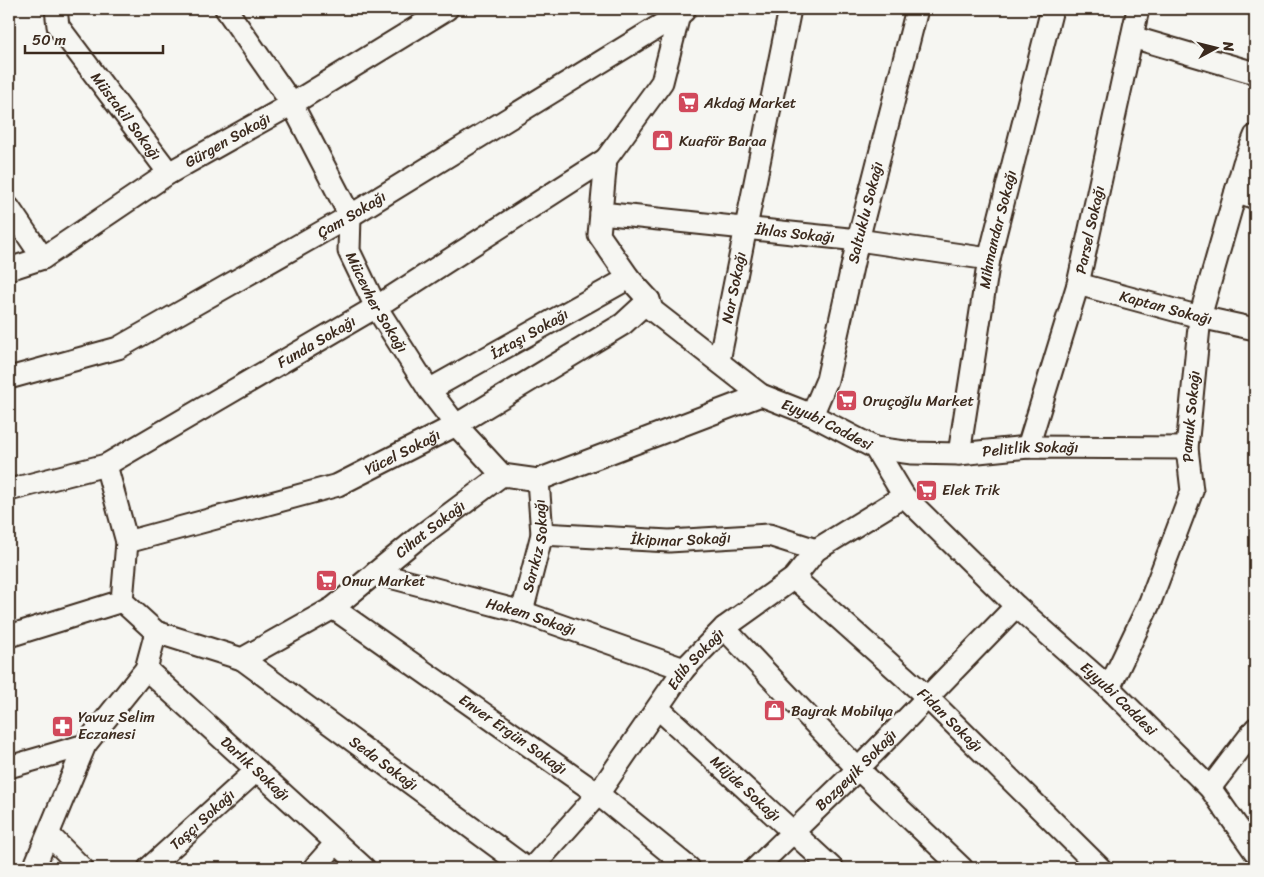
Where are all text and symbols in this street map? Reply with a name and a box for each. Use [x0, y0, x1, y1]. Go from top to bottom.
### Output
scale bar [25, 22, 162, 54]
north arrow [1192, 22, 1242, 72]
text: 50 m [32, 27, 67, 53]
text: N [1215, 39, 1241, 53]
street label: Müstakil Sokağı [84, 66, 168, 166]
place label: Akdağ Market [703, 90, 797, 116]
supermarket icon: Akdağ Market [676, 91, 700, 115]
street label: Gürgen Sokağı [180, 105, 276, 175]
place label: Kuaför Baraa [679, 128, 767, 154]
shop icon: Kuaför Baraa [651, 129, 675, 153]
street label: Saltuklu Sokağı [840, 159, 891, 266]
street label: Mihmandar Sokağı [972, 167, 1024, 291]
street label: Parsel Sokağı [1068, 183, 1112, 276]
street label: Çam Sokağı [312, 184, 391, 245]
street label: İhlas Sokağı [753, 216, 836, 250]
street label: Mücevher Sokağı [338, 247, 415, 358]
street label: Nar Sokağı [714, 249, 754, 325]
street label: Kaptan Sokağı [1117, 283, 1215, 332]
street label: İztaşı Sokağı [484, 301, 573, 367]
street label: Funda Sokağı [272, 308, 361, 375]
street label: Pamuk Sokağı [1174, 369, 1208, 464]
place label: Oruçoğlu Market [863, 388, 974, 414]
supermarket icon: Oruçoğlu Market [835, 389, 859, 413]
street label: Eyyubi Caddesi [778, 391, 878, 458]
street label: Yücel Sokağı [360, 422, 445, 482]
street label: Pelitlik Sokağı [981, 434, 1079, 465]
place label: Elek Trik [942, 477, 1001, 503]
supermarket icon: Elek Trik [914, 478, 938, 502]
street label: Cihat Sokağı [389, 493, 471, 565]
street label: Sarıkız Sokağı [515, 498, 555, 595]
street label: İkipınar Sokağı [629, 524, 732, 554]
place label: Onur Market [342, 568, 426, 594]
supermarket icon: Onur Market [314, 569, 338, 593]
street label: Hakem Sokağı [483, 590, 580, 643]
street label: Edib Sokağı [660, 622, 731, 695]
street label: Eyyubi Caddesi [1074, 655, 1164, 743]
street label: Fidan Sokağı [911, 681, 989, 759]
street label: Enver Ergün Sokağı [453, 687, 573, 782]
place label: Bayrak Mobilya [791, 698, 893, 724]
shop icon: Bayrak Mobilya [763, 699, 787, 723]
place label: Yavuz Selim Eczanesi [78, 704, 155, 747]
pharmacy icon: Yavuz Selim Eczanesi [50, 714, 74, 738]
street label: Bozgeyik Sokağı [809, 723, 903, 817]
street label: Seda Sokağı [344, 729, 424, 798]
street label: Darlık Sokağı [214, 730, 296, 808]
street label: Müjde Sokağı [704, 749, 787, 828]
street label: Taşçı Sokağı [163, 783, 241, 857]

